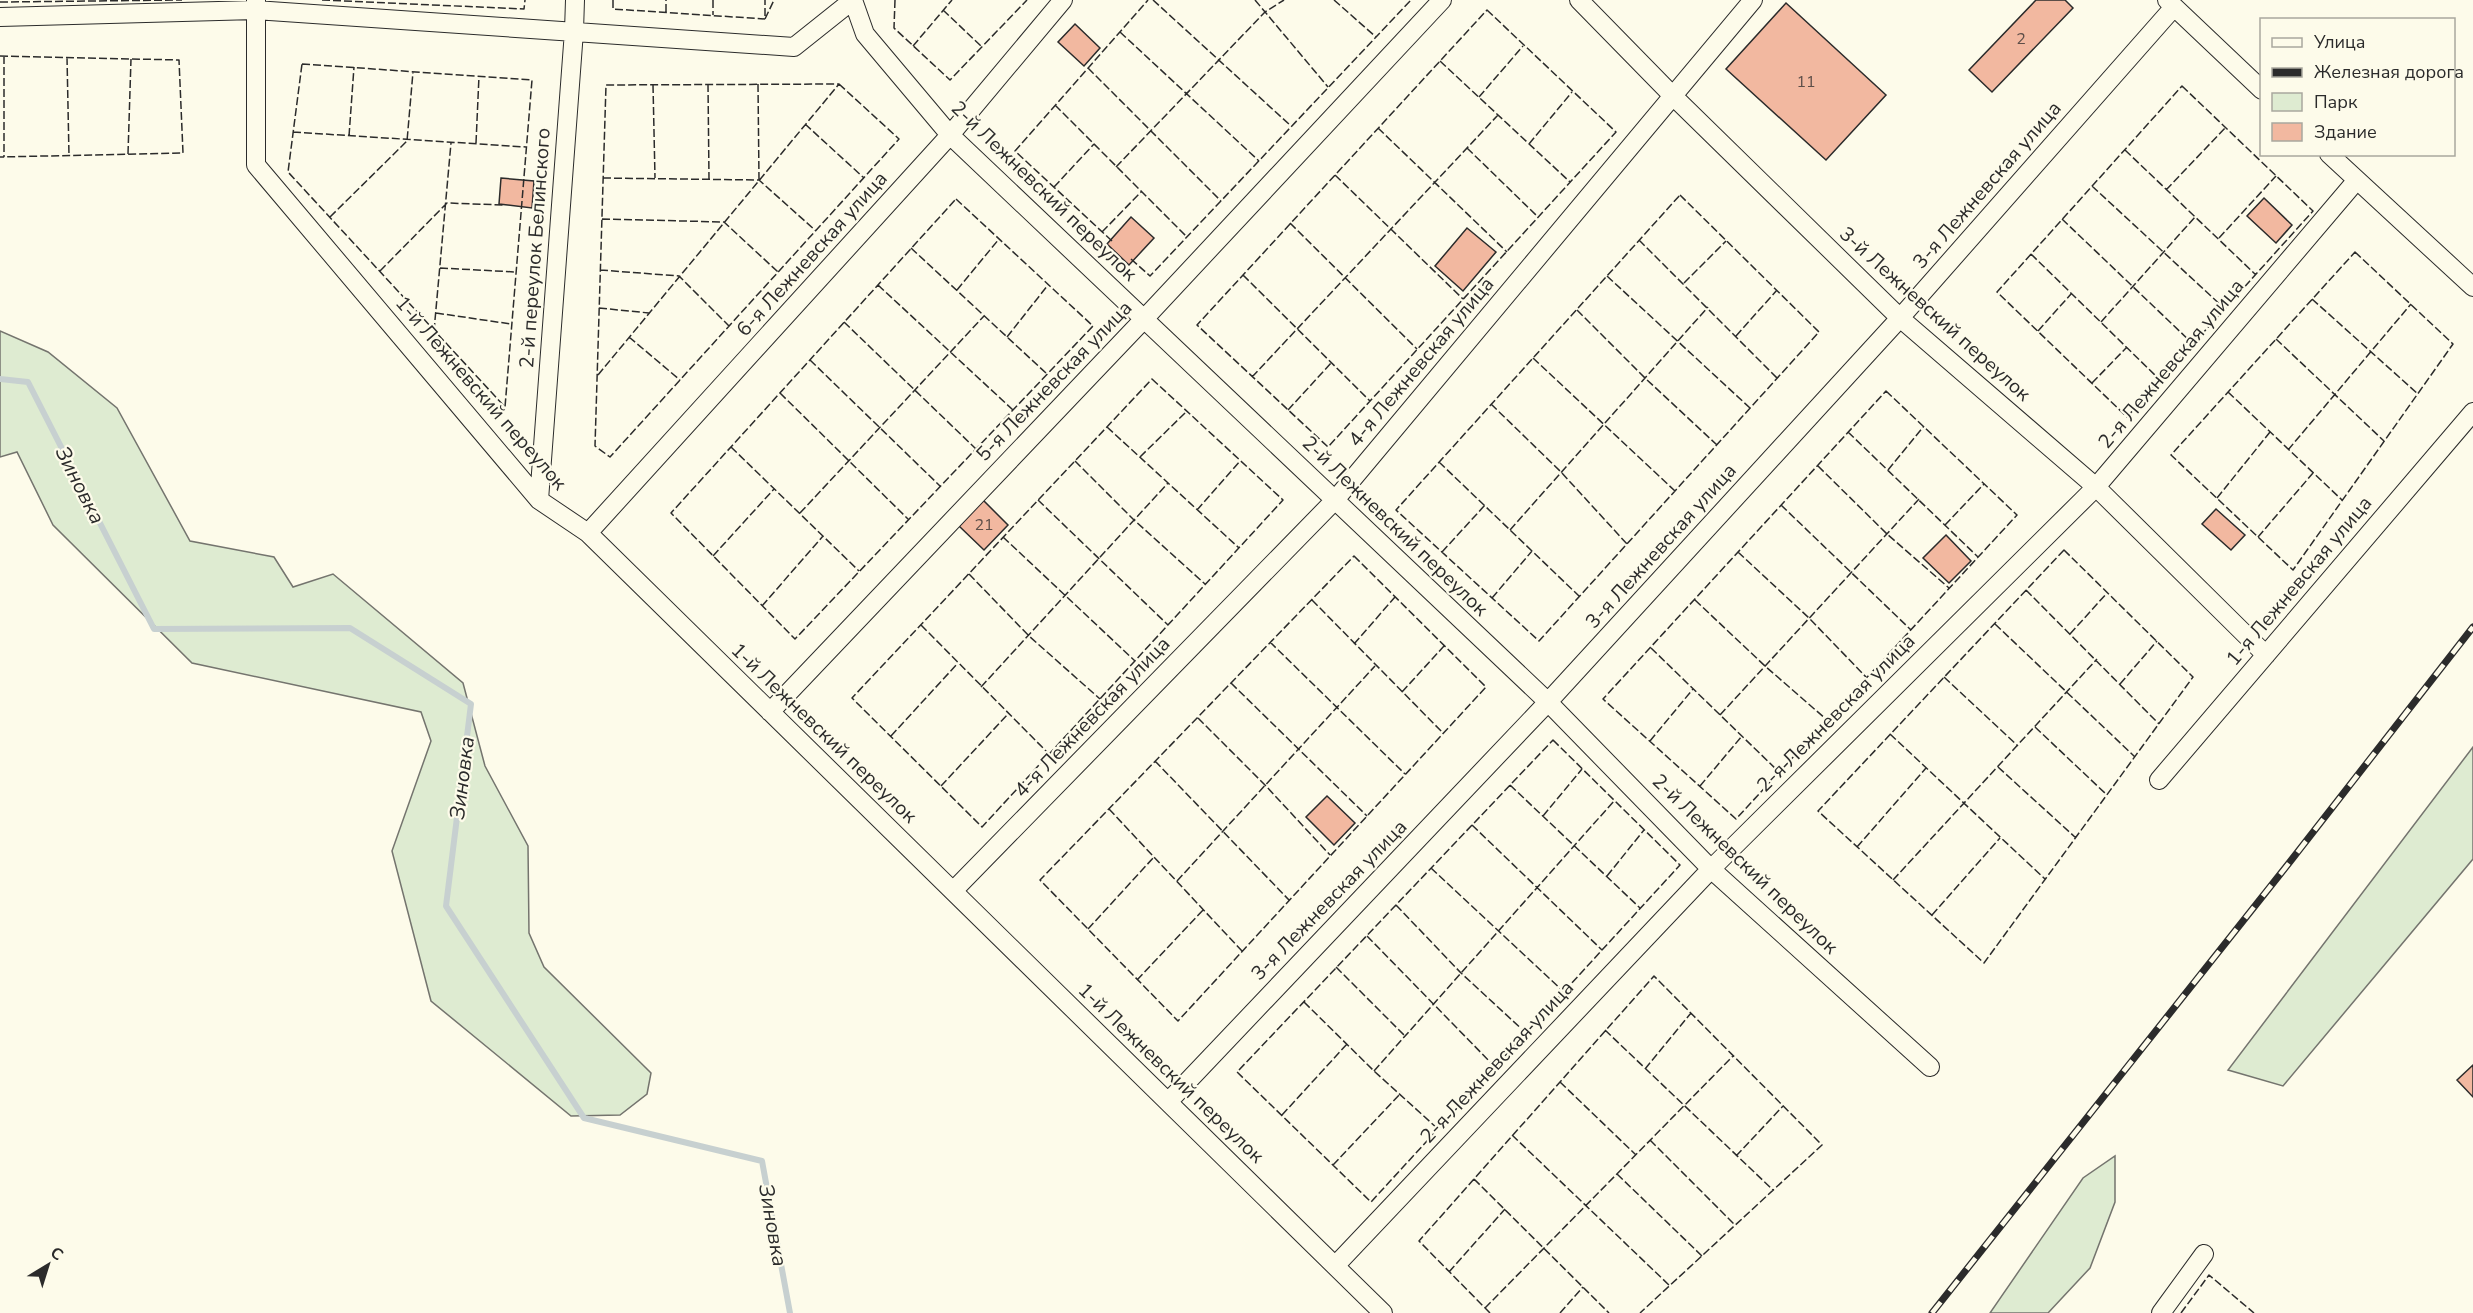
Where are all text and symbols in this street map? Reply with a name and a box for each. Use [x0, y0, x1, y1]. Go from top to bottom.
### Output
legend [2260, 18, 2455, 156]
house number: 2 [2016, 28, 2026, 50]
text: Улица [2313, 30, 2365, 54]
text: Железная дорога [2314, 60, 2464, 84]
house number: 11 [1796, 71, 1816, 93]
text: Парк [2314, 90, 2358, 114]
street label: 2-й Лежневский переулок [945, 95, 1143, 288]
street label: 3-я Лежневская улица [1907, 95, 2067, 275]
text: Здание [2314, 120, 2377, 144]
street label: 2-й переулок Белинского [513, 127, 557, 369]
street label: 6-я Лежневская улица [730, 166, 894, 342]
street label: 3-й Лежневский переулок [1833, 221, 2037, 408]
street label: 4-я Лежневская улица [1342, 271, 1500, 453]
street label: 2-я Лежневская улица [2092, 273, 2250, 455]
street label: 1-й Лежневский переулок [389, 290, 573, 496]
street label: 5-я Лежневская улица [970, 295, 1138, 467]
street label: 2-й Лежневский переулок [1296, 430, 1494, 623]
water label: Зиновка [49, 441, 111, 529]
street label: 3-я Лежневская улица [1579, 458, 1743, 634]
street label: 1-я Лежневская улица [2220, 490, 2378, 672]
house number: 21 [974, 514, 994, 536]
street label: 2-я Лежневская улица [1751, 628, 1921, 798]
street label: 4-я Лежневская улица [1008, 631, 1176, 803]
street label: 1-й Лежневский переулок [725, 637, 923, 830]
water label: Зиновка [443, 735, 481, 821]
street label: 2-й Лежневский переулок [1646, 768, 1844, 961]
street label: 3-я Лежневская улица [1245, 814, 1413, 986]
street label: 2-я Лежневская улица [1414, 975, 1580, 1149]
street label: 1-й Лежневский переулок [1072, 977, 1270, 1170]
water label: Зиновка [752, 1181, 794, 1269]
north arrow [18, 1235, 78, 1295]
text: С [46, 1242, 68, 1266]

